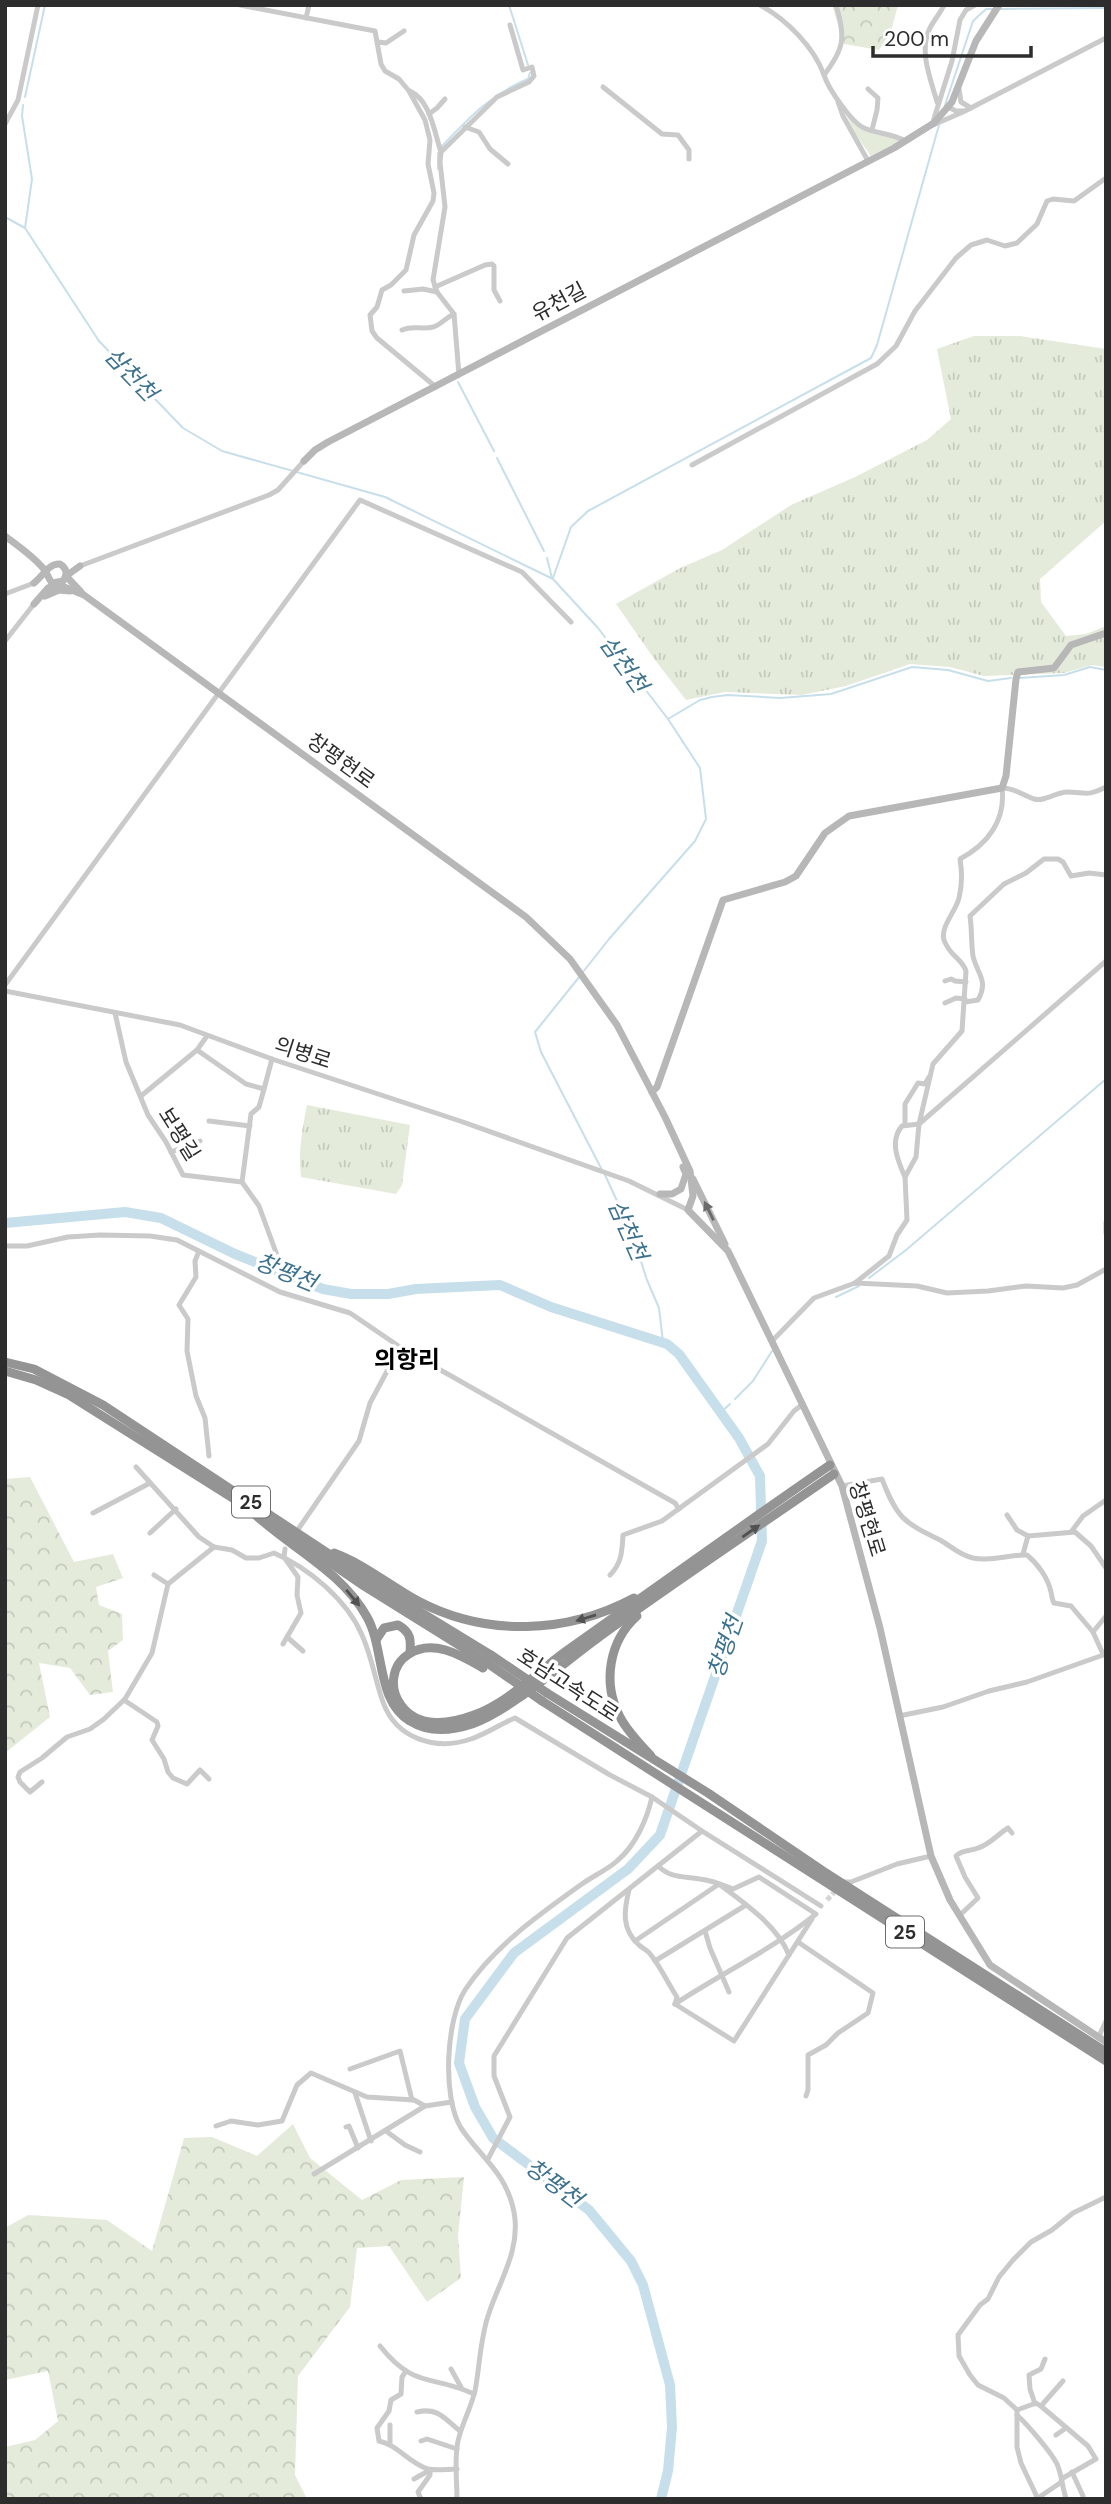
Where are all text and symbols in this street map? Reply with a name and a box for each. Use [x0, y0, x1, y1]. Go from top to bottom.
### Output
scale bar [873, 14, 1030, 58]
text: 200 m [884, 25, 949, 53]
street label: 유천길 [527, 276, 591, 328]
water label: 삼천천 [98, 341, 166, 409]
water label: 삼천천 [593, 630, 656, 701]
street label: 창평현로 [302, 727, 380, 795]
street label: 의병로 [271, 1031, 335, 1075]
street label: 보평길 [152, 1102, 206, 1166]
water label: 삼천천 [601, 1195, 656, 1268]
one-way arrow [703, 1201, 715, 1221]
water label: 창평천 [251, 1246, 324, 1299]
district label: 의항리 [374, 1344, 440, 1375]
street label: 창평현로 [842, 1478, 892, 1560]
road number: 25 [232, 1486, 270, 1518]
one-way arrow [742, 1524, 760, 1538]
one-way arrow [346, 1589, 361, 1607]
water label: 창평천 [700, 1609, 750, 1682]
one-way arrow [575, 1614, 596, 1624]
street label: 호남고속도로 [512, 1642, 624, 1728]
road number: 25 [886, 1916, 924, 1948]
water label: 창평천 [520, 2152, 591, 2216]

